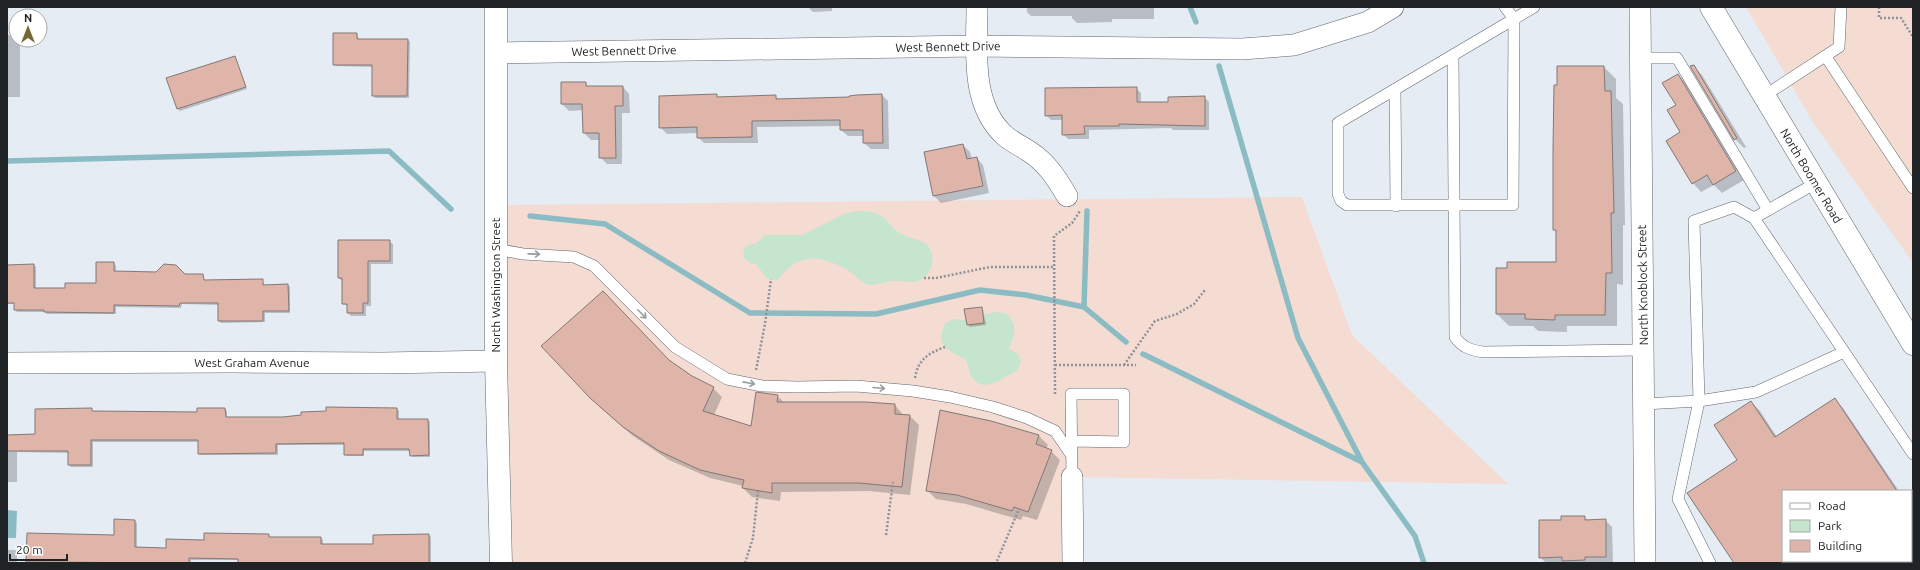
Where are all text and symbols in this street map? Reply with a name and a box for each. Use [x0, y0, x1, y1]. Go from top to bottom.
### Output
north arrow [8, 8, 48, 48]
text: N [24, 12, 32, 24]
street label: West Bennett Drive [895, 39, 1001, 54]
street label: West Bennett Drive [571, 43, 677, 58]
street label: North Boomer Road [1778, 126, 1845, 225]
street label: North Washington Street [489, 217, 502, 353]
street label: North Knoblock Street [1635, 224, 1650, 345]
one-way arrow [527, 250, 540, 258]
one-way arrow [637, 309, 647, 319]
street label: West Graham Avenue [194, 356, 310, 369]
one-way arrow [742, 380, 755, 388]
one-way arrow [872, 384, 885, 392]
legend [1782, 490, 1912, 562]
text: Road [1818, 499, 1846, 512]
text: Park [1818, 519, 1842, 532]
scale bar [10, 536, 67, 562]
text: Building [1818, 539, 1862, 552]
text: 20 m [16, 543, 43, 556]

